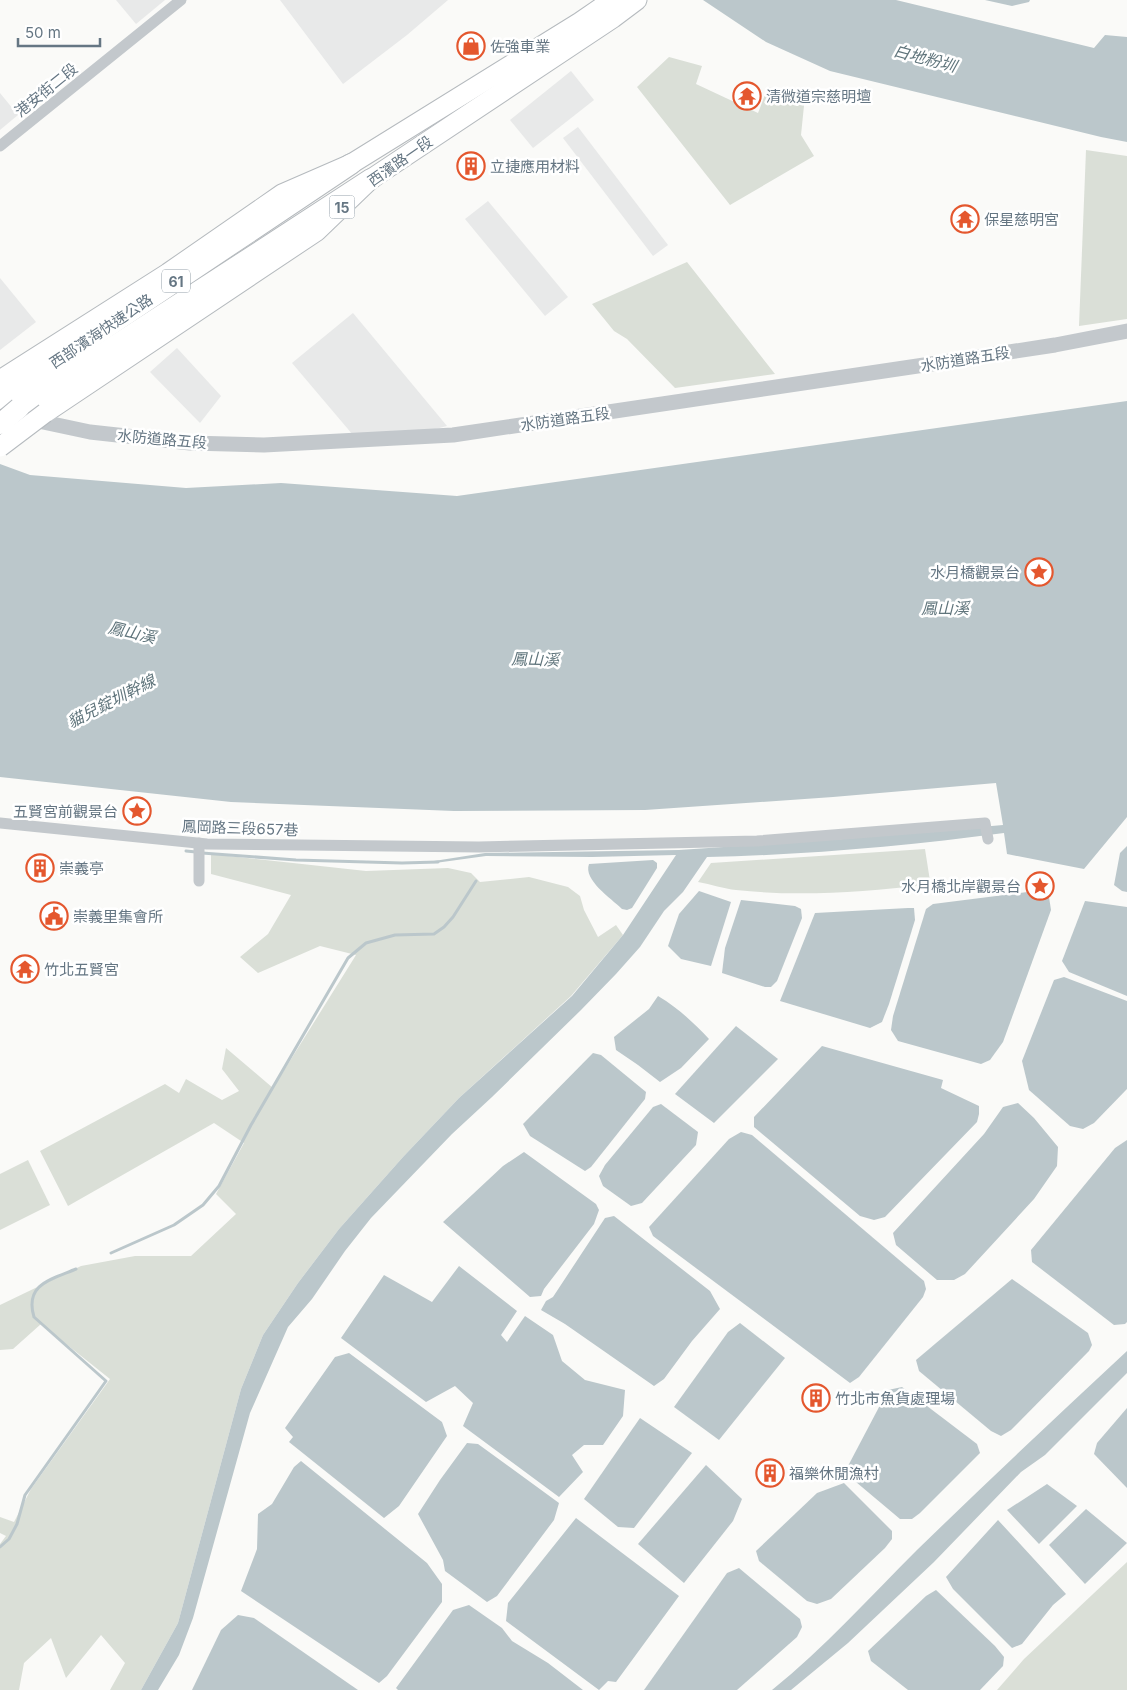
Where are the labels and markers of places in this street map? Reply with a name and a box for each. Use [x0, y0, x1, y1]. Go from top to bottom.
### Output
shop icon: 佐強車業 [456, 31, 486, 61]
place label: 佐強車業 [490, 37, 550, 56]
temple icon: 清微道宗慈明壇 [732, 81, 762, 111]
place label: 清微道宗慈明壇 [766, 87, 871, 106]
building icon: 立捷應用材料 [456, 151, 486, 181]
place label: 立捷應用材料 [490, 157, 580, 176]
temple icon: 保星慈明宮 [950, 204, 980, 234]
place label: 保星慈明宮 [984, 210, 1059, 229]
place icon: 水月橋觀景台 [1024, 557, 1054, 587]
place label: 水月橋觀景台 [930, 563, 1020, 582]
place icon: 五賢宮前觀景台 [122, 796, 152, 826]
place label: 五賢宮前觀景台 [13, 802, 118, 821]
building icon: 崇義亭 [25, 853, 55, 883]
place label: 崇義亭 [59, 859, 104, 878]
place icon: 水月橋北岸觀景台 [1025, 871, 1055, 901]
place label: 水月橋北岸觀景台 [901, 877, 1021, 896]
public building icon: 崇義里集會所 [39, 901, 69, 931]
place label: 崇義里集會所 [73, 907, 163, 926]
temple icon: 竹北五賢宮 [10, 954, 40, 984]
place label: 竹北五賢宮 [44, 960, 119, 979]
building icon: 竹北市魚貨處理場 [801, 1383, 831, 1413]
place label: 竹北市魚貨處理場 [835, 1389, 955, 1408]
building icon: 福樂休閒漁村 [755, 1458, 785, 1488]
place label: 福樂休閒漁村 [789, 1464, 879, 1483]

